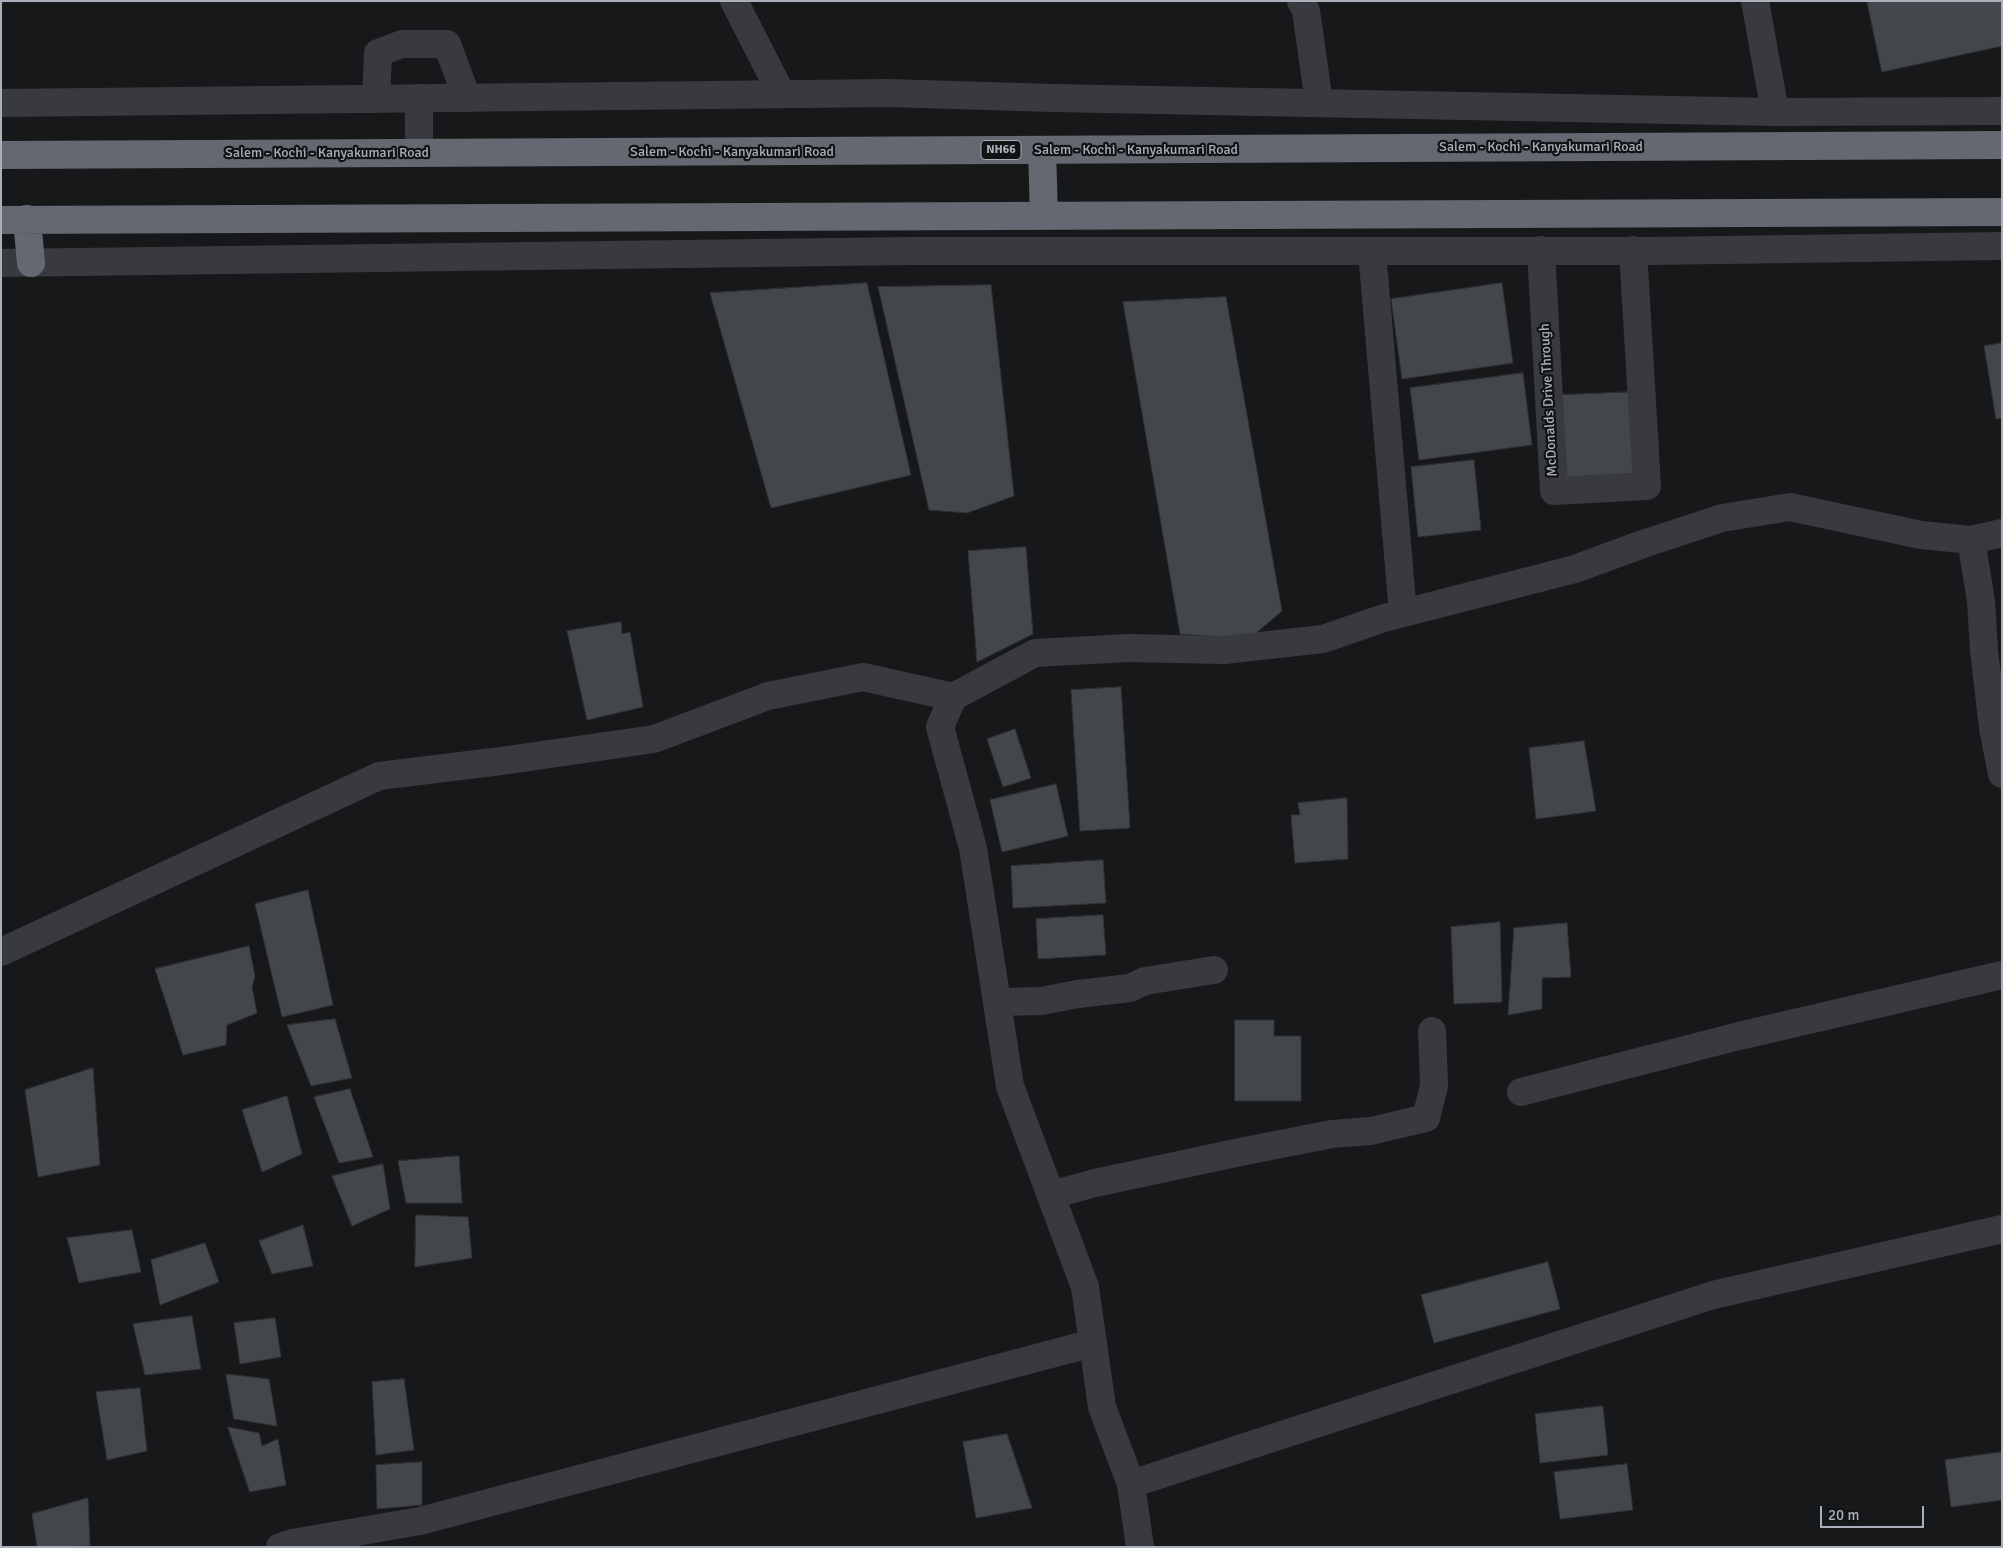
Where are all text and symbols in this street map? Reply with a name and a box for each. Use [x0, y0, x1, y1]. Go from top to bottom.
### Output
street label: Salem - Kochi - Kanyakumari Road [1439, 139, 1643, 155]
road number: NH66 [981, 140, 1021, 160]
street label: Salem - Kochi - Kanyakumari Road [1034, 142, 1238, 158]
street label: Salem - Kochi - Kanyakumari Road [630, 144, 834, 160]
street label: Salem - Kochi - Kanyakumari Road [225, 145, 429, 161]
street label: McDonalds Drive Through [1537, 323, 1561, 477]
scale bar [1823, 1496, 1927, 1528]
text: 20 m [1828, 1506, 1859, 1524]

